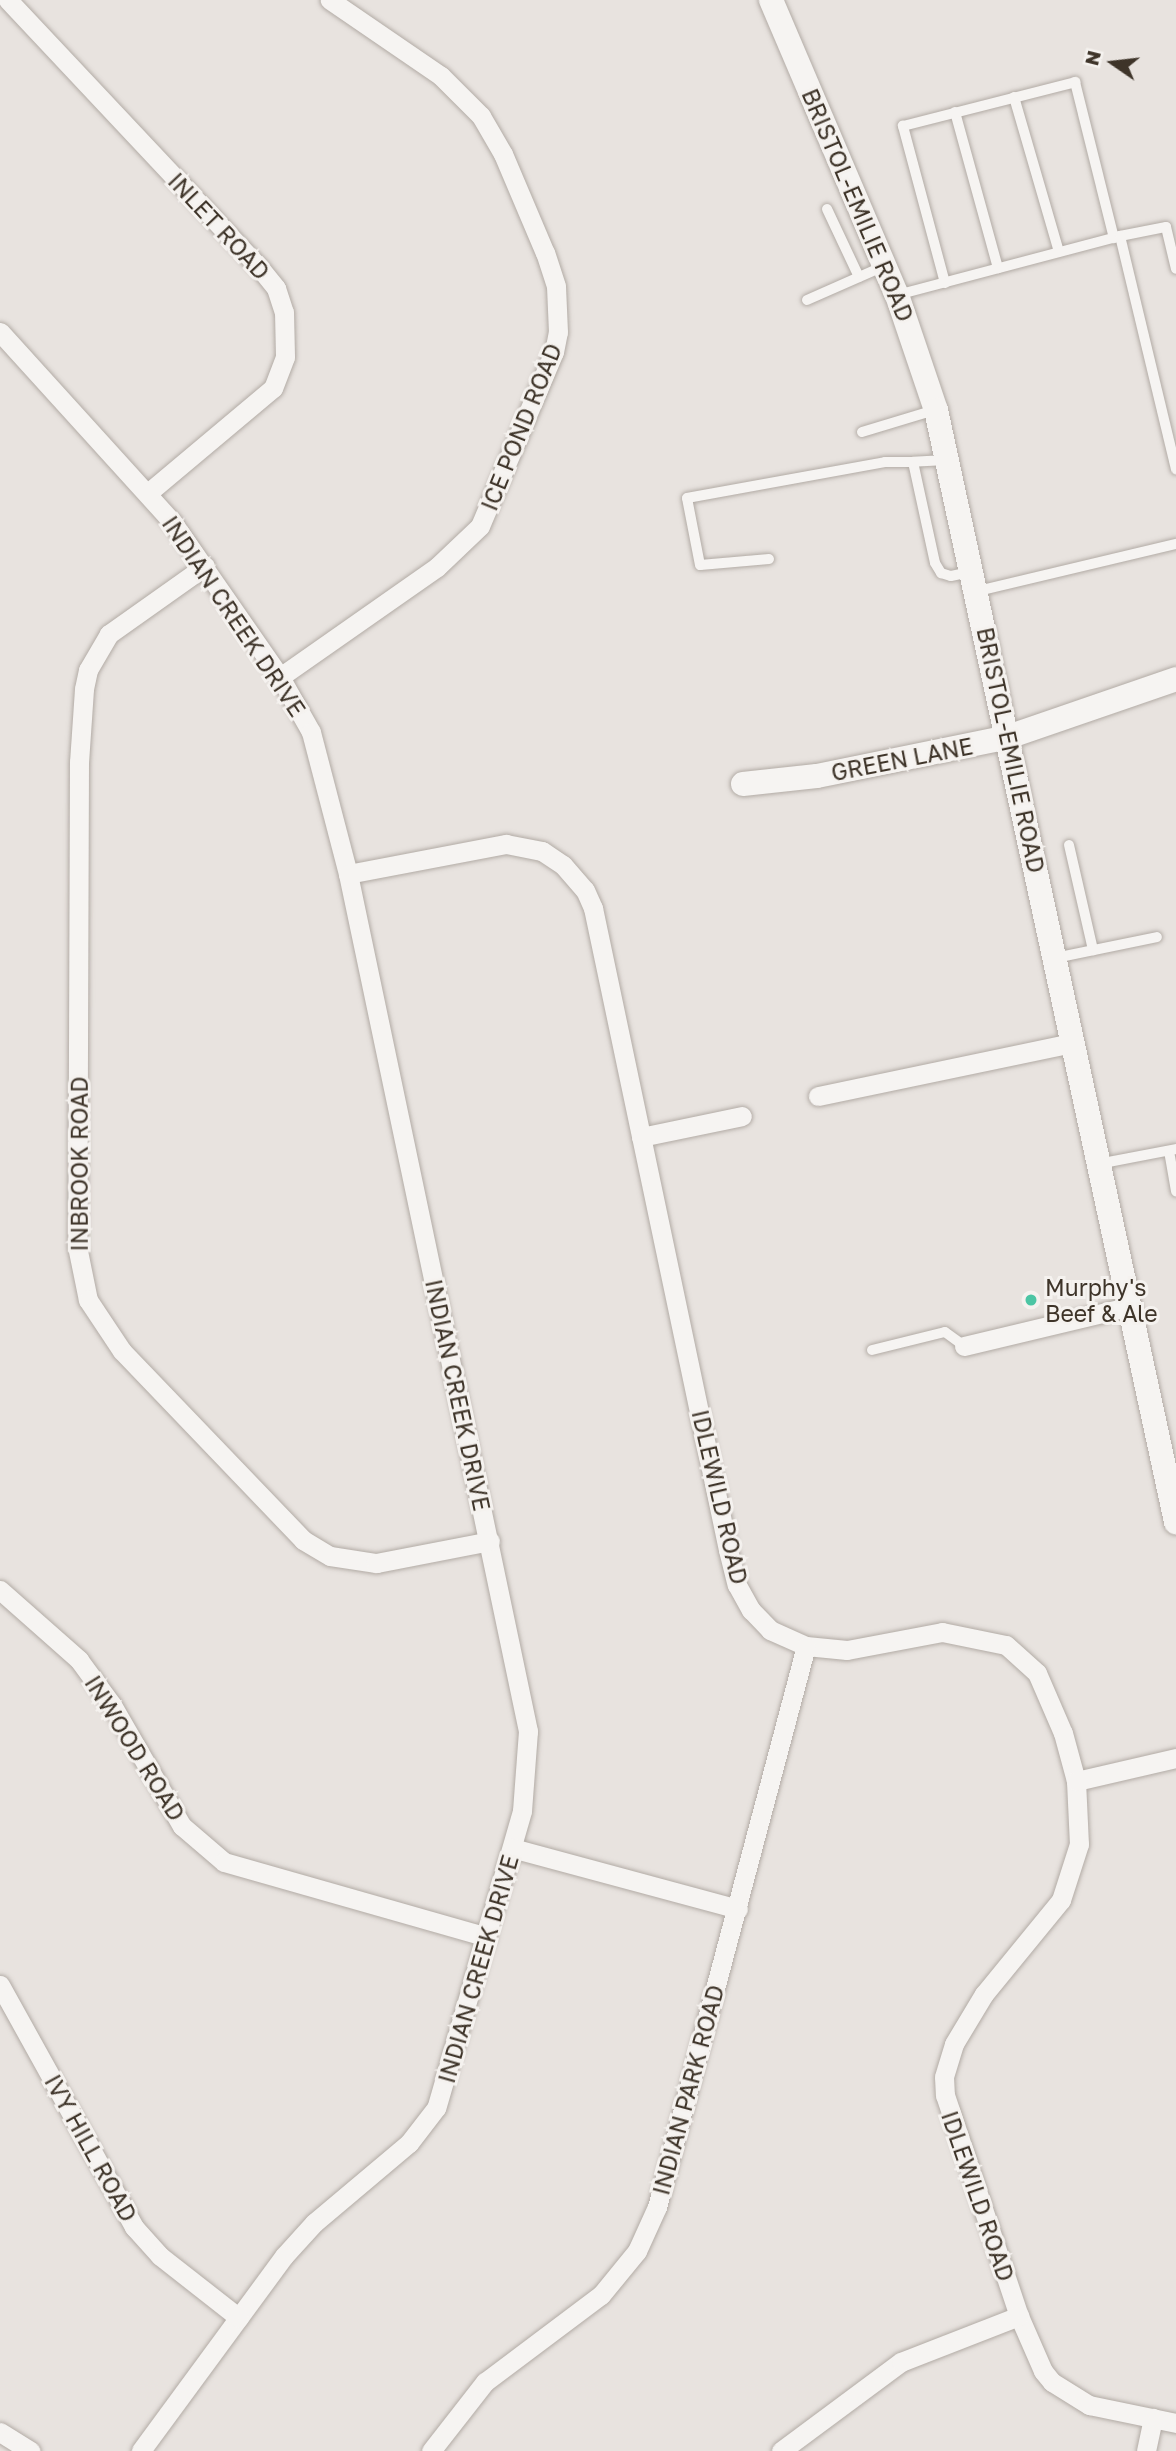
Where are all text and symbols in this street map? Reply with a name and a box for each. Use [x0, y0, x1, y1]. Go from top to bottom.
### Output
north arrow [1078, 28, 1148, 98]
text: N [1079, 48, 1105, 68]
street label: BRISTOL-EMILIE ROAD [796, 84, 920, 326]
street label: INLET ROAD [163, 167, 275, 285]
street label: ICE POND ROAD [475, 339, 567, 515]
street label: INDIAN CREEK DRIVE [157, 510, 311, 722]
street label: BRISTOL-EMILIE ROAD [971, 625, 1051, 875]
street label: GREEN LANE [829, 732, 975, 786]
street label: INBROOK ROAD [65, 1076, 93, 1252]
place label: Murphy's Beef & Ale [1045, 1273, 1158, 1327]
street label: INDIAN CREEK DRIVE [420, 1277, 496, 1513]
marker: Murphy's Beef & Ale [1023, 1292, 1039, 1308]
street label: IDLEWILD ROAD [686, 1407, 754, 1587]
street label: INWOOD ROAD [79, 1670, 191, 1826]
street label: INDIAN CREEK DRIVE [432, 1852, 524, 2086]
street label: INDIAN PARK ROAD [647, 1982, 729, 2198]
street label: IVY HILL ROAD [39, 2070, 143, 2226]
street label: IDLEWILD ROAD [936, 2107, 1020, 2285]

